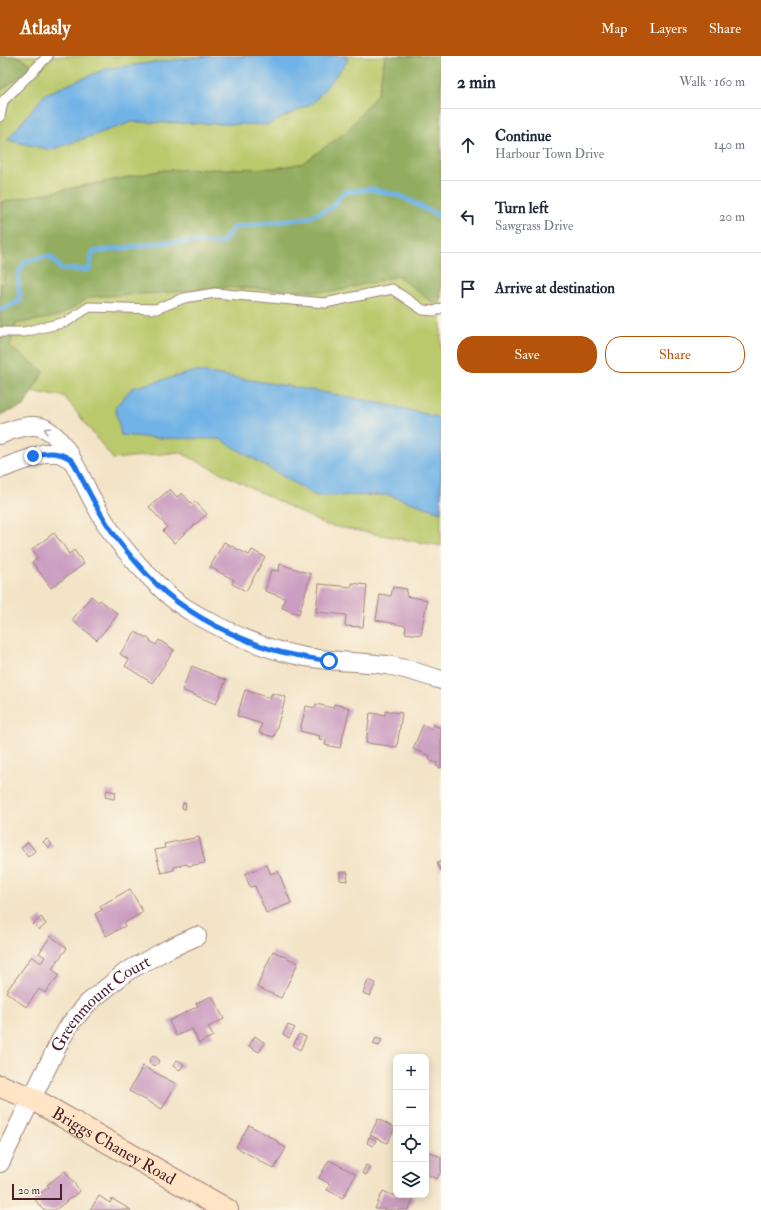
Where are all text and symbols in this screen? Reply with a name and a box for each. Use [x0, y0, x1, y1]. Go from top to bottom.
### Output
text: Atlasly [20, 16, 71, 40]
text: Map [601, 20, 627, 37]
text: Layers [649, 20, 687, 37]
text: Share [709, 20, 741, 37]
text: 2 min [457, 72, 496, 93]
text: Walk · 160 m [679, 74, 745, 90]
text: Continue [495, 127, 551, 146]
icon: ahead [457, 134, 479, 156]
text: 140 m [714, 137, 745, 153]
text: Harbour Town Drive [495, 146, 604, 162]
text: Turn left [495, 199, 549, 218]
icon: left [457, 206, 479, 228]
text: 20 m [719, 209, 745, 225]
text: Sawgrass Drive [495, 218, 573, 234]
icon: arrive [457, 278, 479, 300]
text: Arrive at destination [495, 279, 615, 298]
button: Save [457, 336, 597, 373]
button: Share [605, 336, 745, 373]
one-way arrow [44, 428, 51, 435]
route end [24, 447, 42, 465]
route start [320, 652, 338, 670]
street label: Greenmount Court [46, 950, 155, 1055]
map controls [393, 1054, 429, 1198]
button: + [393, 1054, 429, 1090]
button: − [393, 1090, 429, 1126]
street label: Briggs Chaney Road [48, 1102, 180, 1190]
button: locate [393, 1126, 429, 1162]
button: layers [393, 1162, 429, 1198]
scale bar [12, 1182, 62, 1201]
text: 20 m [18, 1184, 40, 1197]

